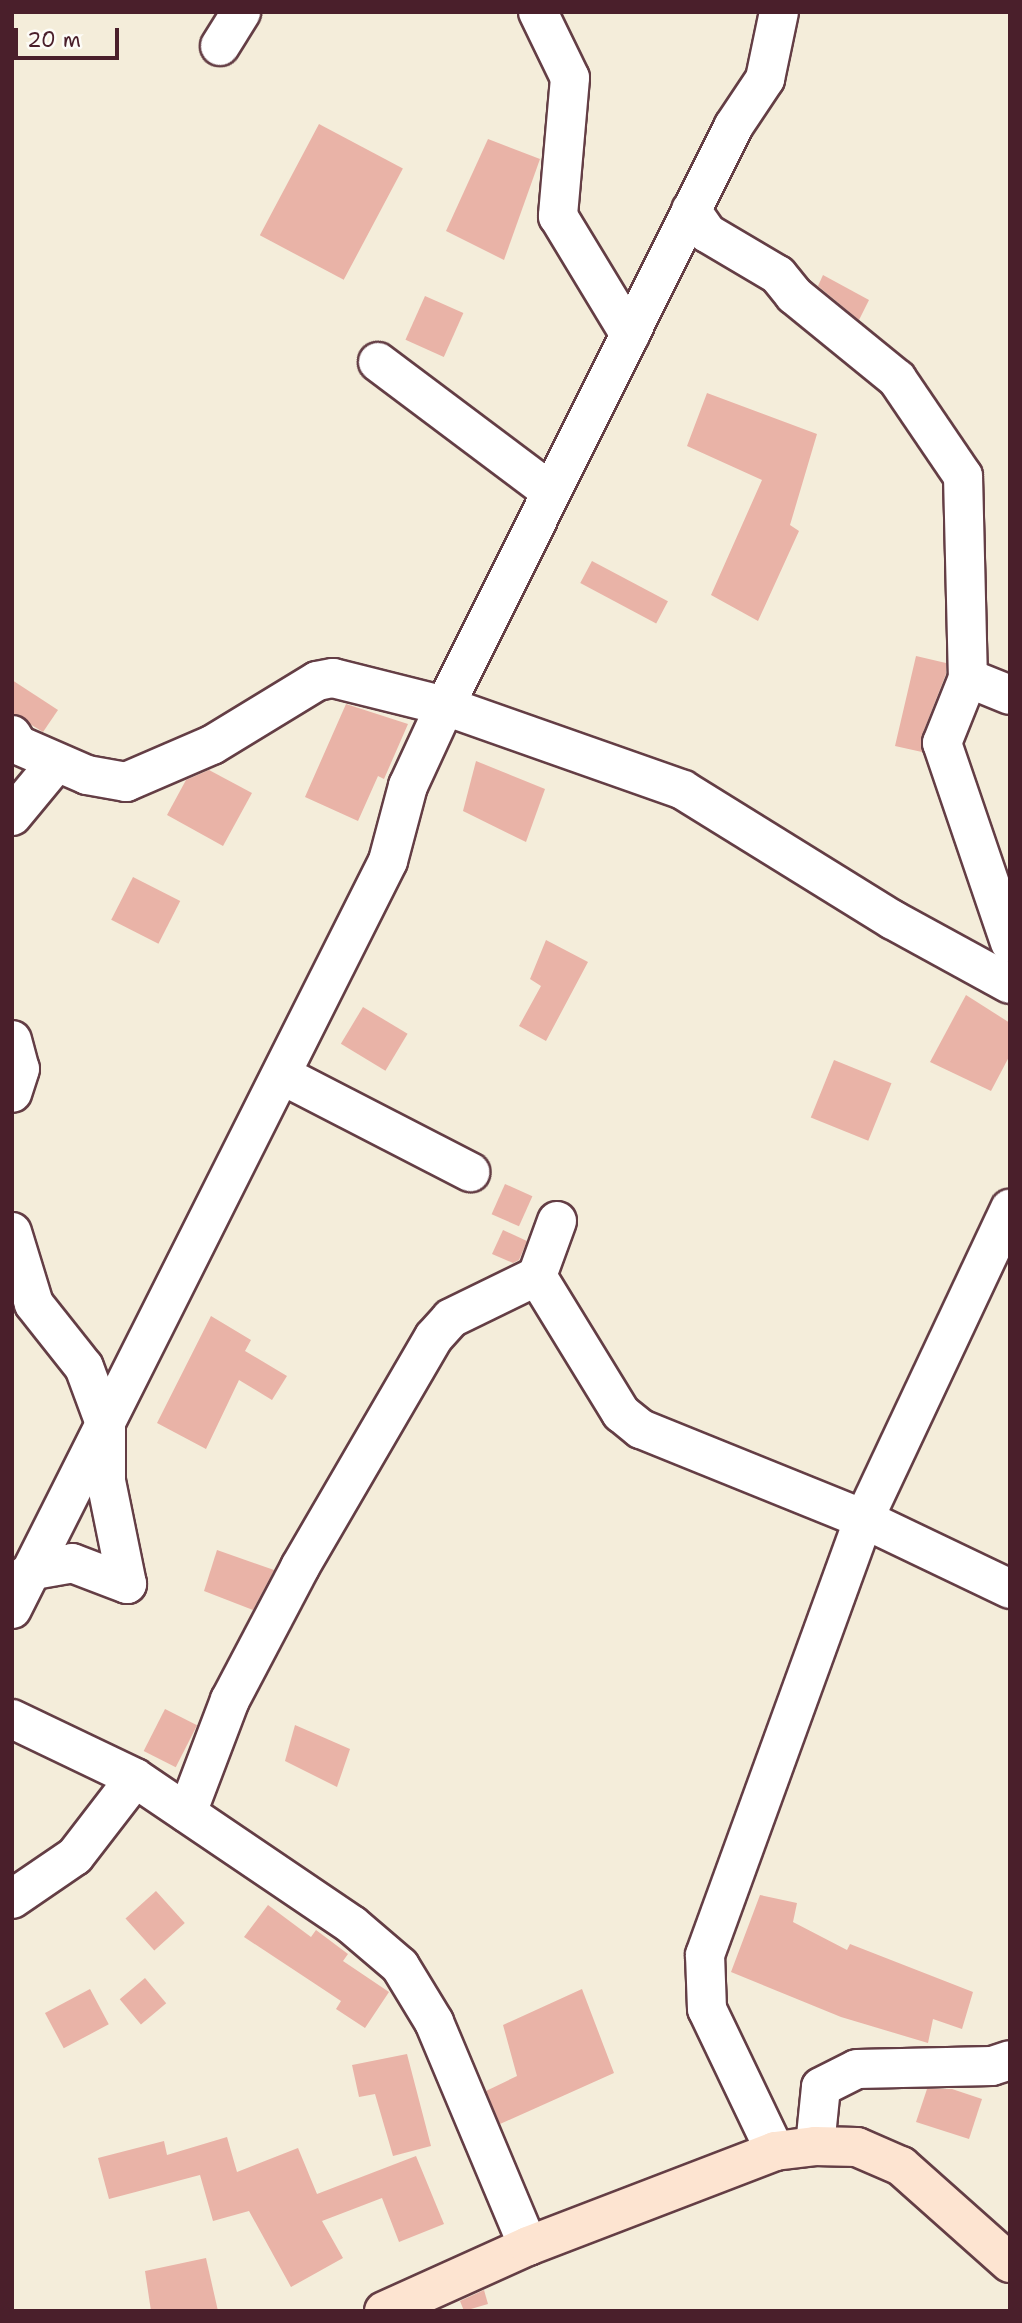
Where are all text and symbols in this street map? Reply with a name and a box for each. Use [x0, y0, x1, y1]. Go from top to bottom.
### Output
scale bar [18, 14, 122, 58]
text: 20 m [27, 26, 81, 54]

